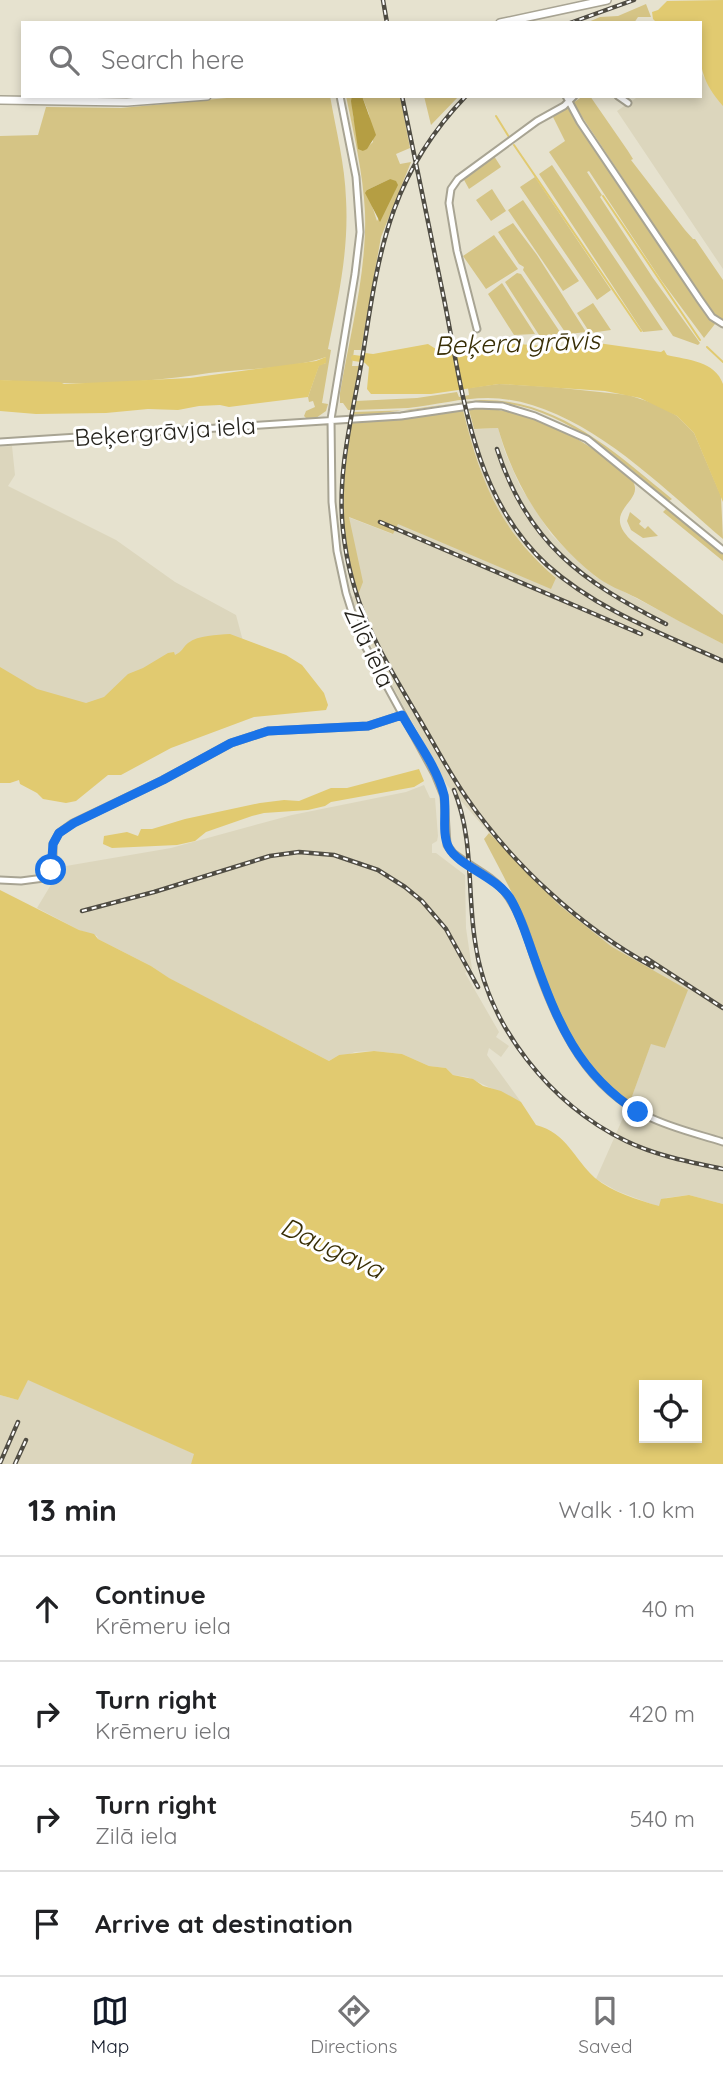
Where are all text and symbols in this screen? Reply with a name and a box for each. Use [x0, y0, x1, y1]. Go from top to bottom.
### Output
search box [21, 21, 702, 98]
icon: search [45, 41, 83, 79]
text: Search here [101, 43, 245, 76]
water label: Beķera grāvis [434, 323, 602, 362]
street label: Beķergrāvja iela [73, 410, 257, 452]
street label: Zilā iela [338, 601, 402, 692]
route start [35, 854, 66, 885]
route end [622, 1096, 653, 1127]
water label: Daugava [276, 1209, 390, 1286]
map controls [639, 1380, 702, 1443]
button: locate [639, 1380, 702, 1443]
text: 13 min [28, 1491, 117, 1529]
text: Walk · 1.0 km [558, 1495, 695, 1524]
text: Continue [95, 1578, 206, 1611]
icon: ahead [28, 1590, 66, 1628]
text: 40 m [642, 1594, 695, 1623]
text: Krēmeru iela [95, 1611, 231, 1640]
text: Turn right [95, 1683, 217, 1716]
icon: right [28, 1695, 66, 1733]
text: 420 m [629, 1699, 695, 1728]
text: Krēmeru iela [95, 1716, 231, 1745]
text: Turn right [95, 1788, 217, 1821]
icon: right [28, 1800, 66, 1838]
text: 540 m [629, 1804, 695, 1833]
text: Zilā iela [95, 1821, 177, 1850]
icon: arrive [28, 1905, 66, 1943]
text: Arrive at destination [95, 1907, 353, 1940]
tab: Map [91, 1992, 129, 2058]
tab: Directions [310, 1992, 397, 2058]
tab: Saved [578, 1992, 633, 2058]

